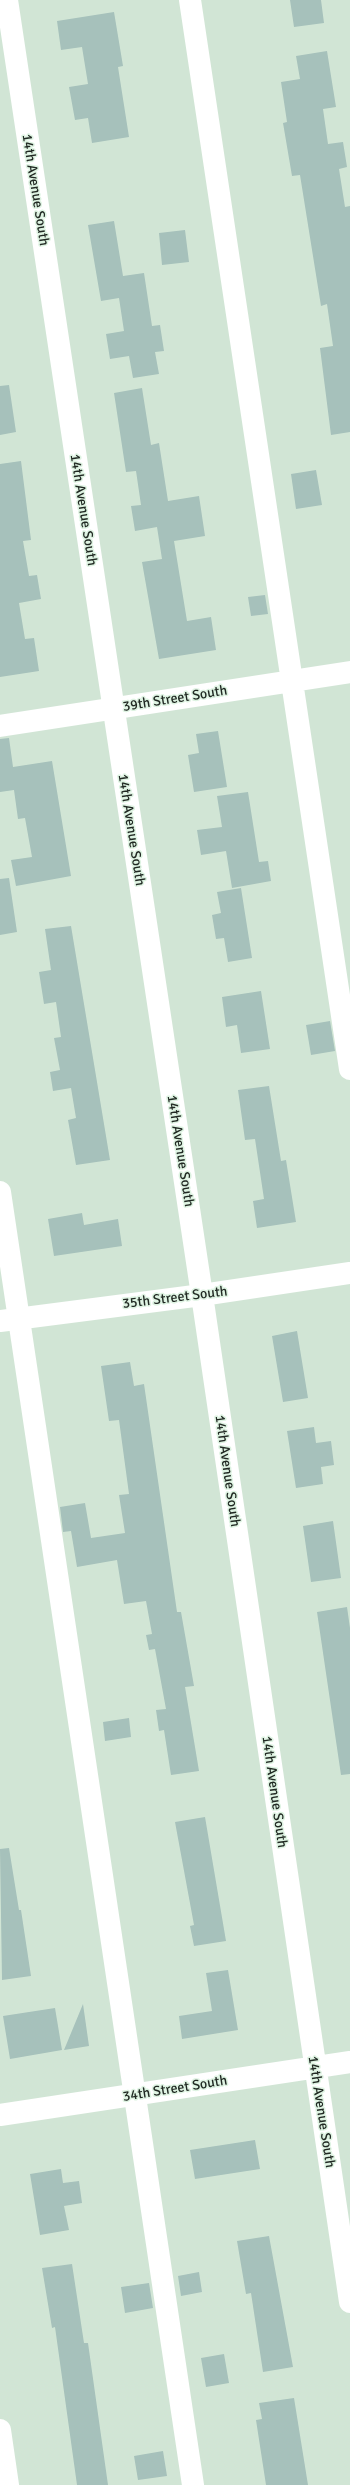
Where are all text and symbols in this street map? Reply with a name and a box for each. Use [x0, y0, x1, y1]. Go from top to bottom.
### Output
street label: 14th Avenue South [18, 133, 52, 247]
street label: 14th Avenue South [66, 453, 100, 567]
street label: 39th Street South [122, 682, 228, 716]
street label: 14th Avenue South [114, 773, 148, 887]
street label: 14th Avenue South [163, 1094, 197, 1208]
street label: 35th Street South [122, 1283, 228, 1313]
street label: 14th Avenue South [211, 1414, 243, 1528]
street label: 14th Avenue South [258, 1735, 290, 1849]
street label: 14th Avenue South [304, 2055, 338, 2169]
street label: 34th Street South [122, 2072, 228, 2106]

